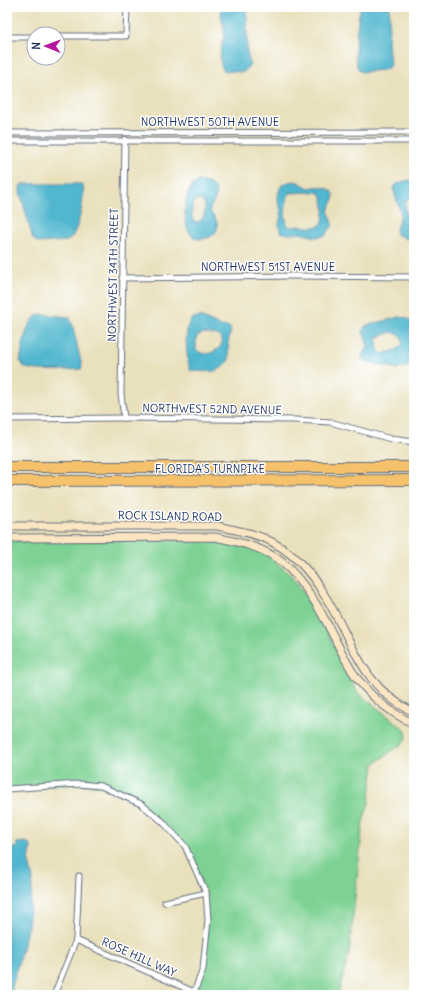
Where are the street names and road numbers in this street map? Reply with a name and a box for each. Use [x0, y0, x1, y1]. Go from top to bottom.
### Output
street label: NORTHWEST 50TH AVENUE [141, 115, 279, 129]
street label: NORTHWEST 34TH STREET [105, 208, 121, 342]
street label: NORTHWEST 51ST AVENUE [201, 260, 335, 274]
street label: NORTHWEST 52ND AVENUE [142, 401, 282, 417]
street label: FLORIDA'S TURNPIKE [155, 462, 265, 476]
street label: ROCK ISLAND ROAD [118, 508, 223, 524]
street label: ROSE HILL WAY [99, 934, 179, 980]

